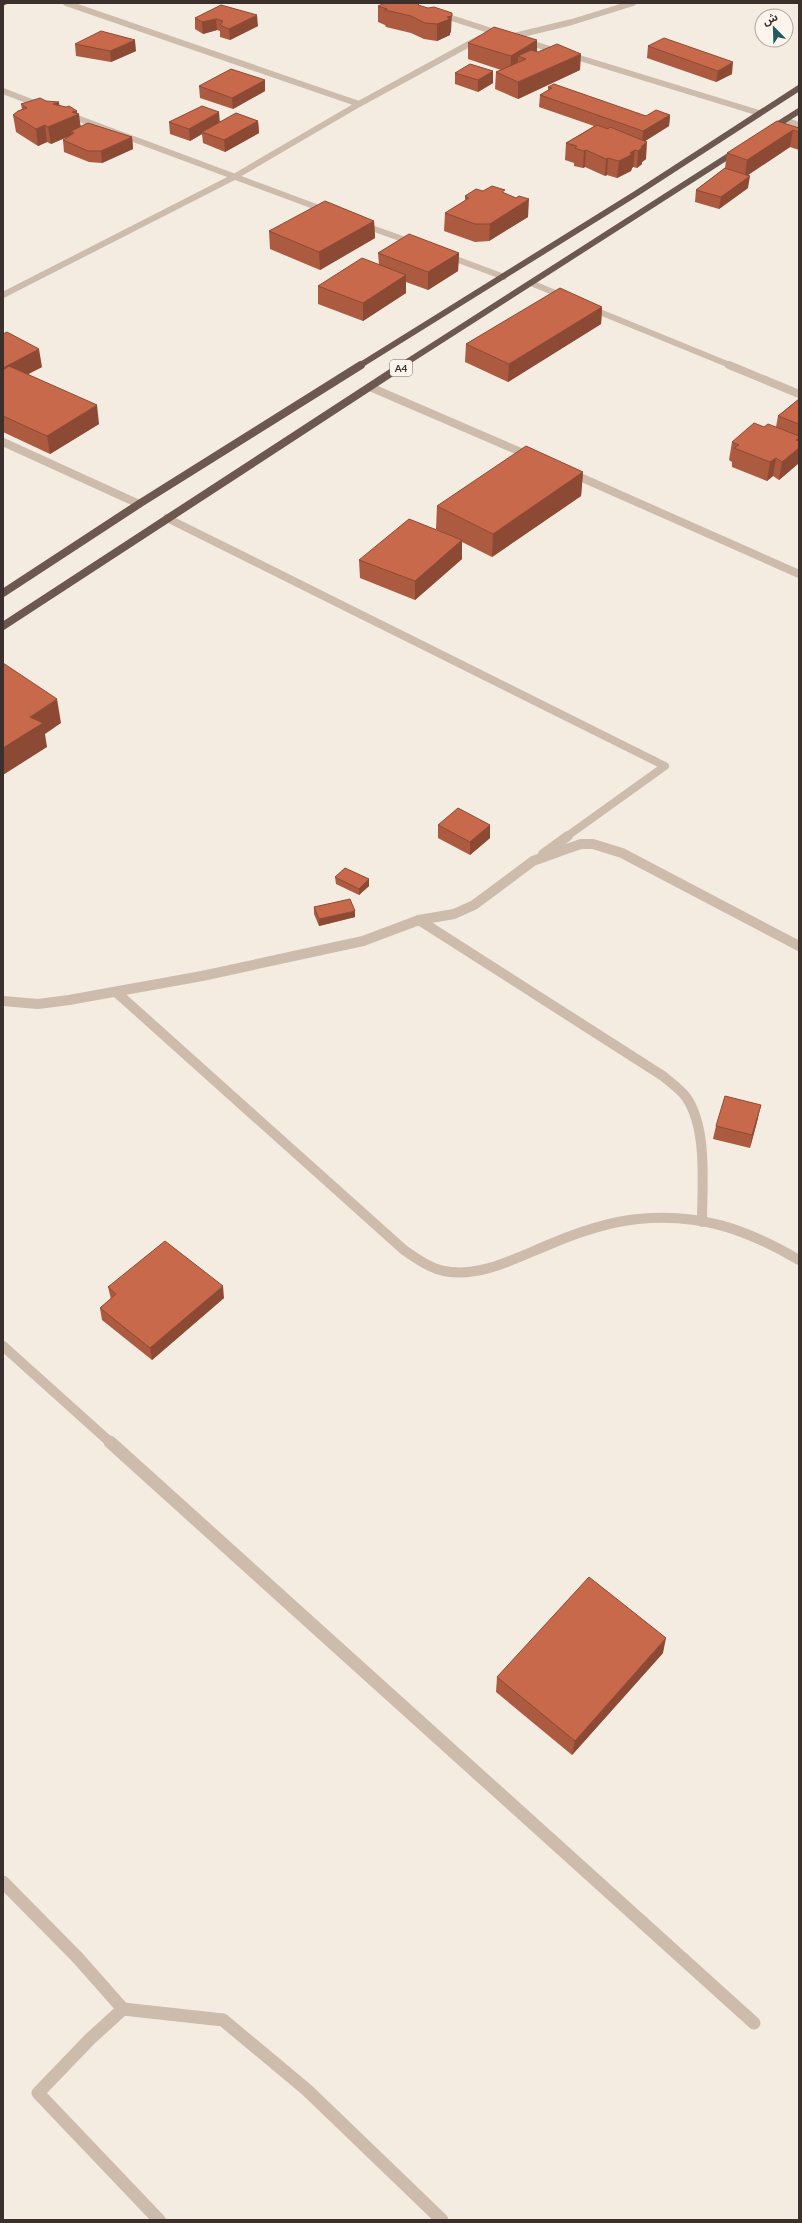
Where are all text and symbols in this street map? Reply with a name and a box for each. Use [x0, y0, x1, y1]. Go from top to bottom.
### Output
north arrow [754, 8, 794, 48]
text: ش [760, 9, 780, 28]
road number: A4 [390, 360, 412, 376]

